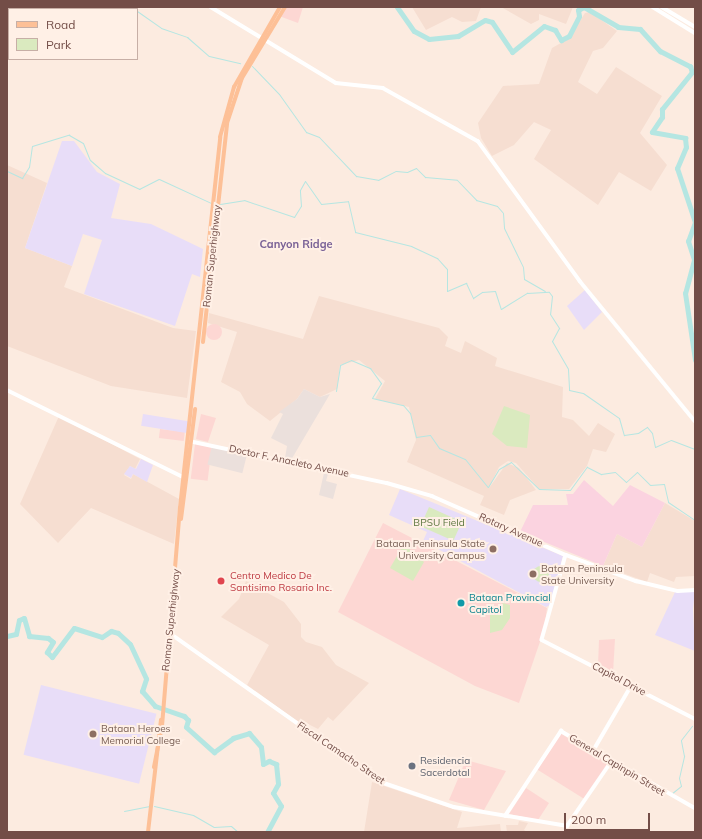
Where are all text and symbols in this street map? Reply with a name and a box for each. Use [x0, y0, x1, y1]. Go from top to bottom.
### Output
legend [8, 8, 138, 60]
text: Road [46, 17, 75, 32]
text: Park [46, 37, 71, 52]
street label: Roman Superhighway [201, 204, 223, 308]
district label: Canyon Ridge [259, 237, 333, 251]
street label: Doctor F. Anacleto Avenue [228, 442, 350, 480]
street label: Rotary Avenue [477, 511, 545, 549]
park label: BPSU Field [413, 517, 465, 529]
place label: Bataan Peninsula State University Campus [376, 537, 485, 560]
marker: Bataan Peninsula State University Campus [488, 544, 498, 554]
place label: Bataan Peninsula State University [541, 562, 623, 586]
street label: Roman Superhighway [160, 568, 182, 672]
place label: Centro Medico De Santisimo Rosario Inc. [230, 569, 332, 592]
marker: Bataan Peninsula State University [528, 569, 538, 579]
marker: Centro Medico De Santisimo Rosario Inc. [215, 575, 227, 587]
place label: Bataan Provincial Capitol [469, 591, 551, 614]
marker: Bataan Provincial Capitol [456, 598, 466, 608]
street label: Capitol Drive [590, 660, 648, 698]
street label: Fiscal Camacho Street [295, 719, 387, 787]
place label: Bataan Heroes Memorial College [101, 722, 180, 746]
marker: Bataan Heroes Memorial College [88, 729, 98, 739]
street label: General Capinpin Street [567, 732, 667, 798]
place label: Residencia Sacerdotal [420, 754, 470, 778]
marker: Residencia Sacerdotal [407, 761, 417, 771]
scale bar [566, 805, 652, 831]
text: 200 m [571, 812, 606, 827]

